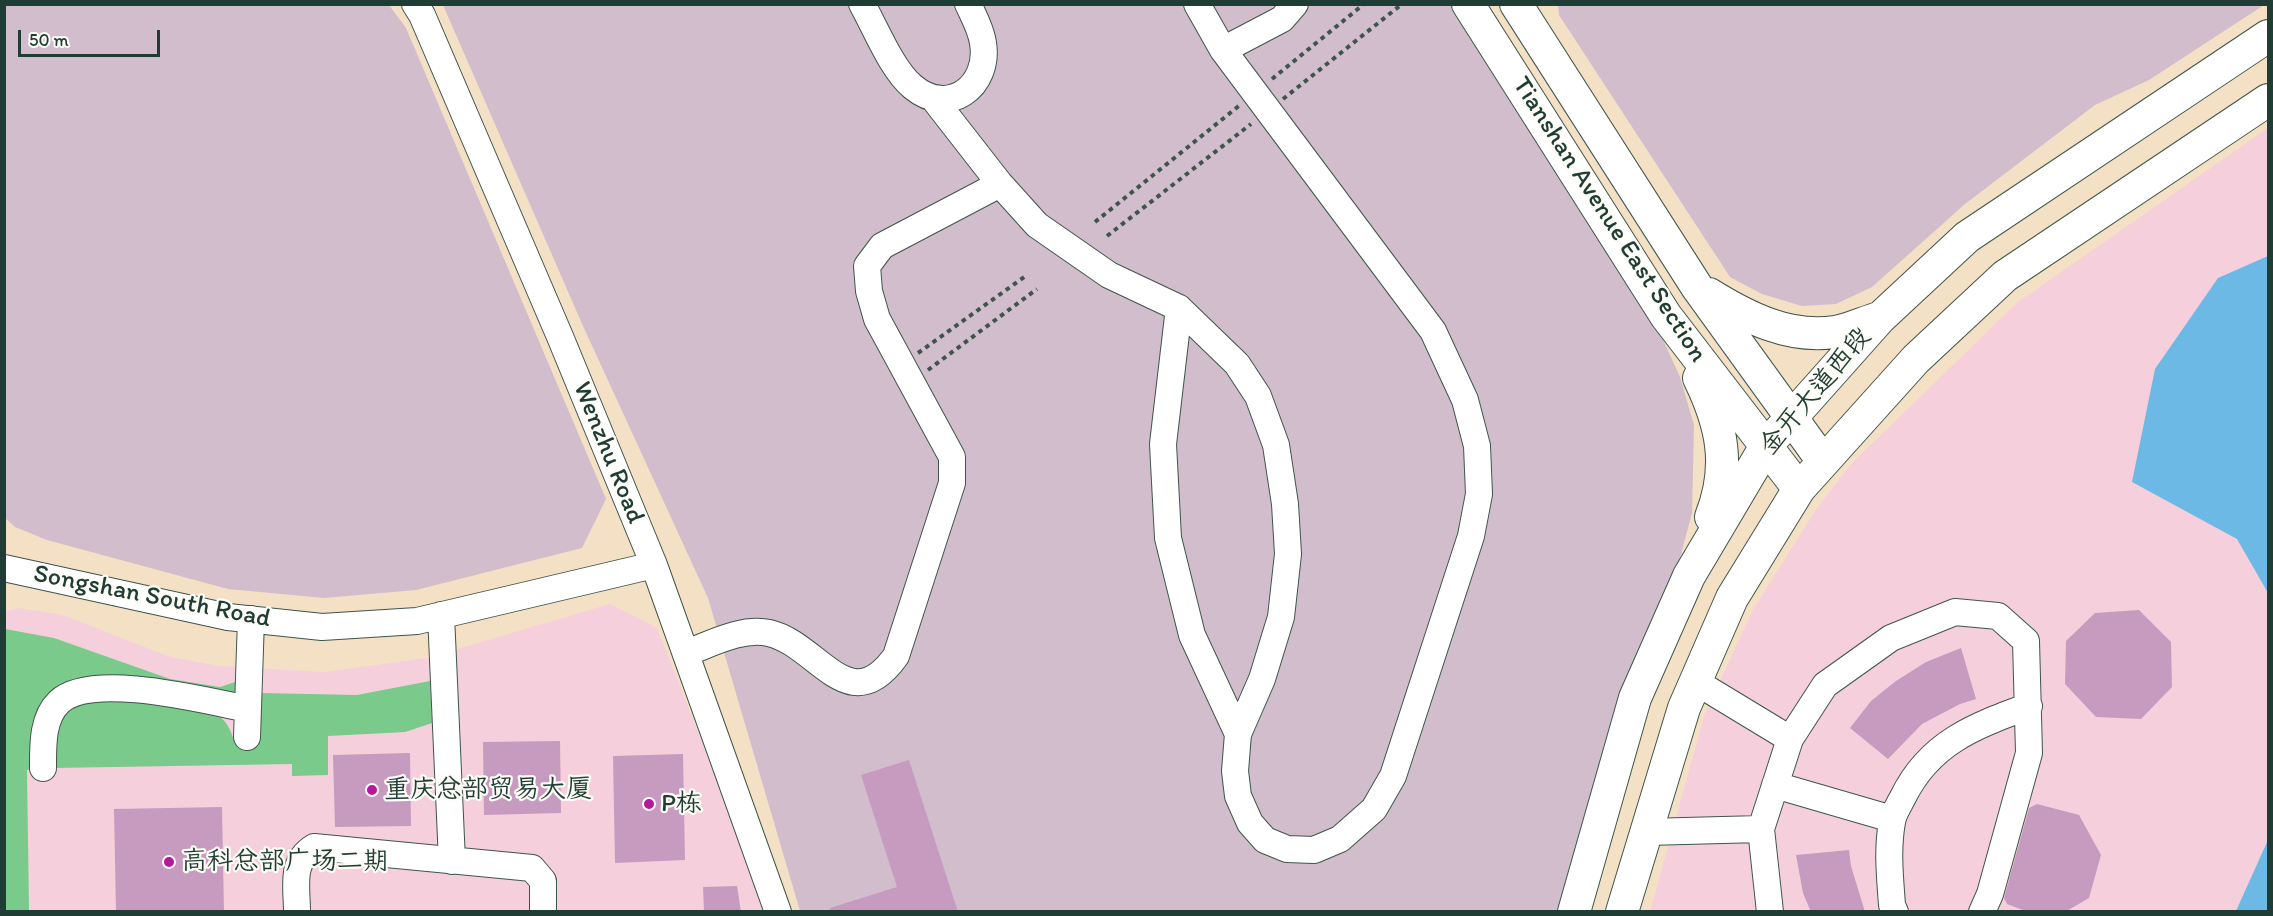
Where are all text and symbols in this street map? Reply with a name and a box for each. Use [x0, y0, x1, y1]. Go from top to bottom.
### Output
scale bar [21, 18, 164, 56]
text: 50 m [29, 29, 69, 51]
street label: Tianshan Avenue East Section [1505, 71, 1713, 369]
street label: 金开大道西段 [1754, 322, 1878, 462]
street label: Wenzhu Road [565, 378, 651, 528]
street label: Songshan South Road [31, 559, 273, 635]
place label: 重庆总部贸易大厦 [384, 774, 592, 806]
marker: 重庆总部贸易大厦 [365, 783, 379, 797]
place label: P栋 [661, 788, 702, 820]
marker: P栋 [642, 797, 656, 811]
place label: 高科总部广场二期 [181, 846, 389, 878]
marker: 高科总部广场二期 [162, 855, 176, 869]

